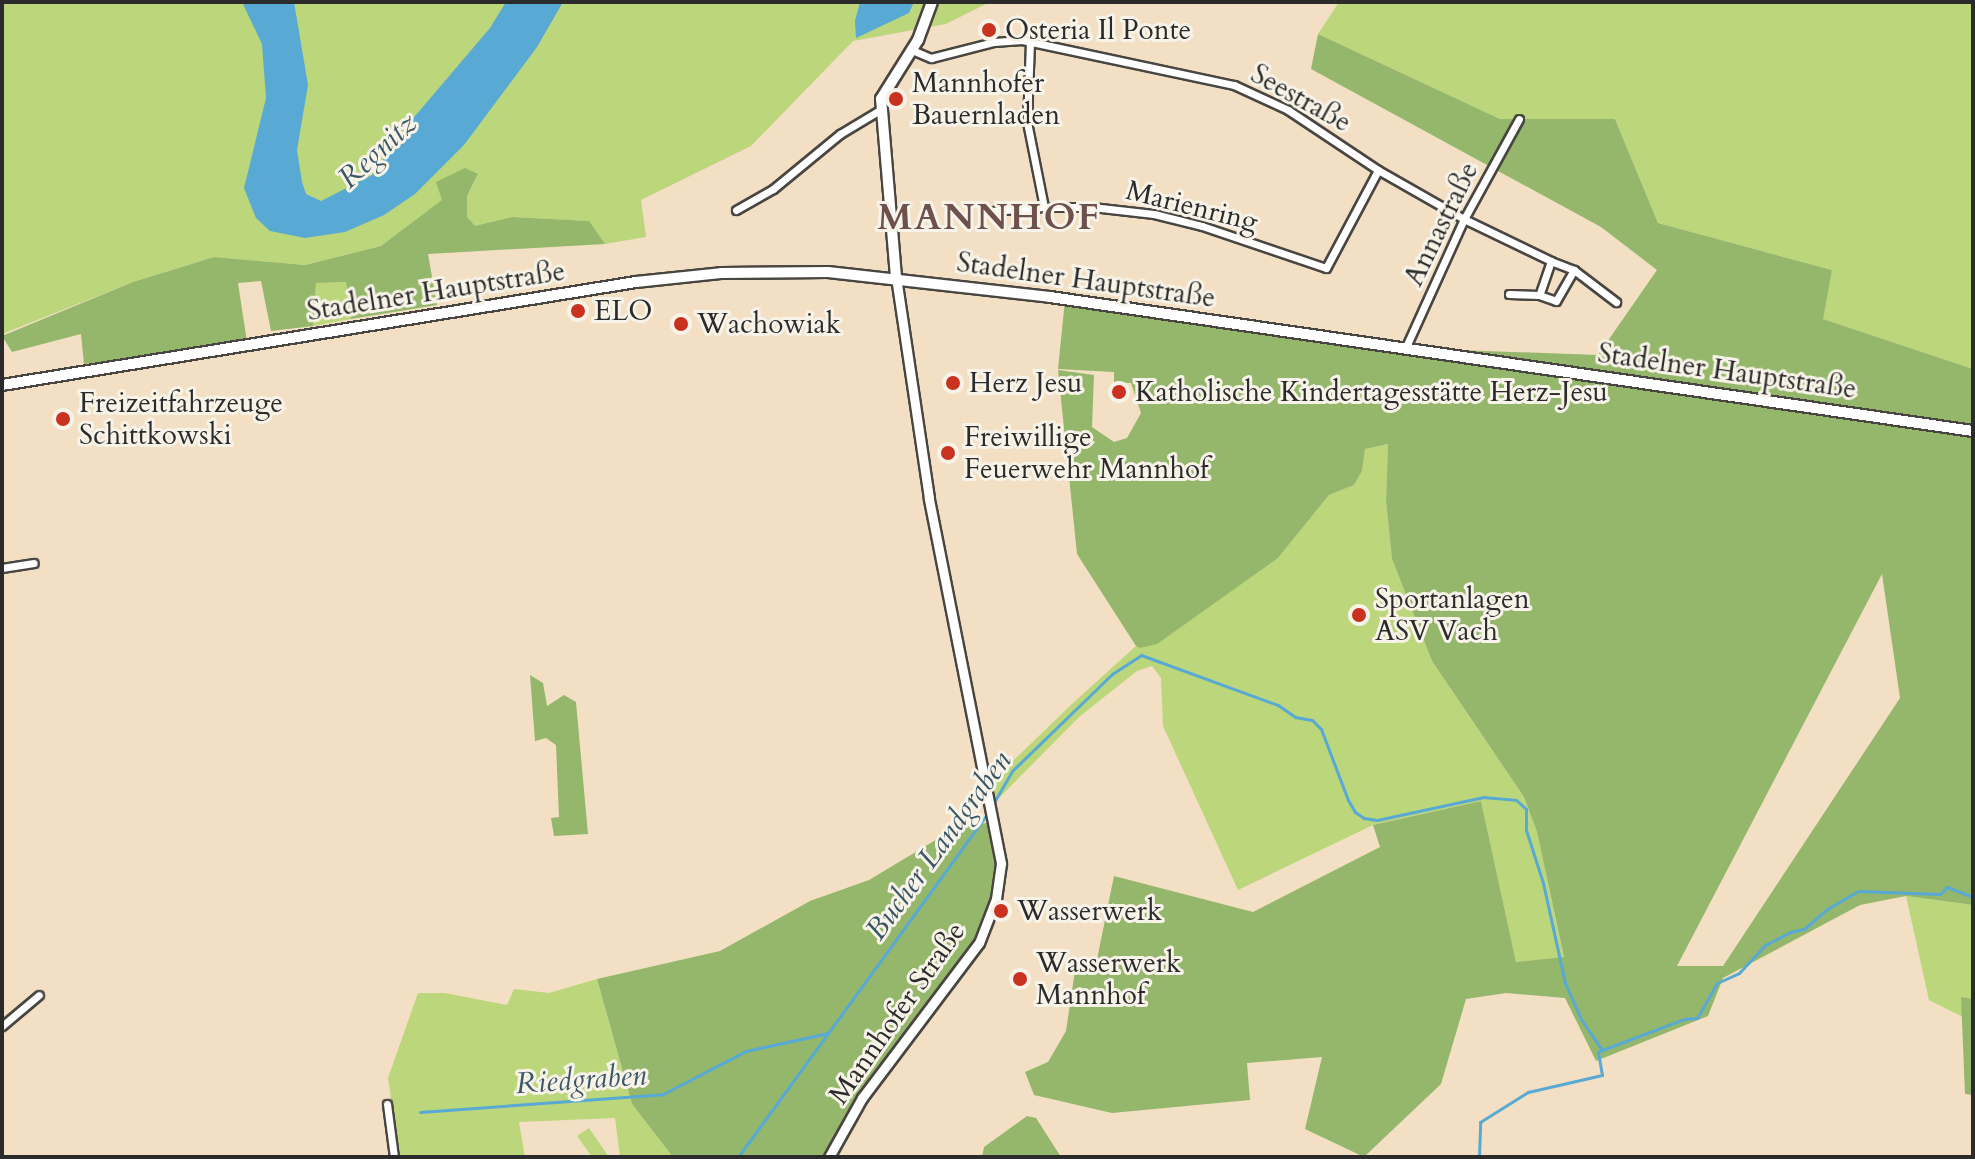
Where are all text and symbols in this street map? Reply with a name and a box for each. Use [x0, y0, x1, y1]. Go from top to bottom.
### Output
place label: Osteria Il Ponte [1005, 13, 1191, 47]
marker: Osteria Il Ponte [980, 21, 998, 39]
street label: Seestraße [1245, 57, 1357, 139]
place label: Mannhofer Bauernladen [912, 66, 1060, 132]
marker: Mannhofer Bauernladen [887, 90, 905, 108]
water label: Regnitz [331, 105, 425, 197]
street label: Annastraße [1397, 157, 1485, 291]
street label: Marienring [1122, 173, 1262, 239]
district label: MANNHOF [877, 196, 1101, 240]
street label: Stadelner Hauptstraße [955, 245, 1217, 315]
street label: Stadelner Hauptstraße [305, 254, 567, 328]
place label: ELO [594, 294, 652, 328]
marker: ELO [569, 302, 587, 320]
place label: Wachowiak [697, 307, 841, 341]
marker: Wachowiak [672, 315, 690, 333]
street label: Stadelner Hauptstraße [1596, 336, 1858, 406]
place label: Herz Jesu [969, 366, 1082, 400]
marker: Herz Jesu [944, 374, 962, 392]
place label: Katholische Kindertagesstätte Herz-Jesu [1135, 375, 1608, 409]
marker: Katholische Kindertagesstätte Herz-Jesu [1110, 383, 1128, 401]
place label: Freizeitfahrzeuge Schittkowski [79, 386, 283, 452]
marker: Freizeitfahrzeuge Schittkowski [54, 410, 72, 428]
place label: Freiwillige Feuerwehr Mannhof [964, 420, 1209, 486]
marker: Freiwillige Feuerwehr Mannhof [939, 444, 957, 462]
place label: Sportanlagen ASV Vach [1375, 582, 1530, 648]
marker: Sportanlagen ASV Vach [1350, 606, 1368, 624]
water label: Bucher Landgraben [858, 745, 1020, 947]
place label: Wasserwerk [1017, 894, 1162, 928]
marker: Wasserwerk [992, 902, 1010, 920]
street label: Mannhofer Straße [822, 916, 972, 1110]
place label: Wasserwerk Mannhof [1036, 946, 1181, 1012]
marker: Wasserwerk Mannhof [1011, 970, 1029, 988]
water label: Riedgraben [514, 1057, 648, 1103]

